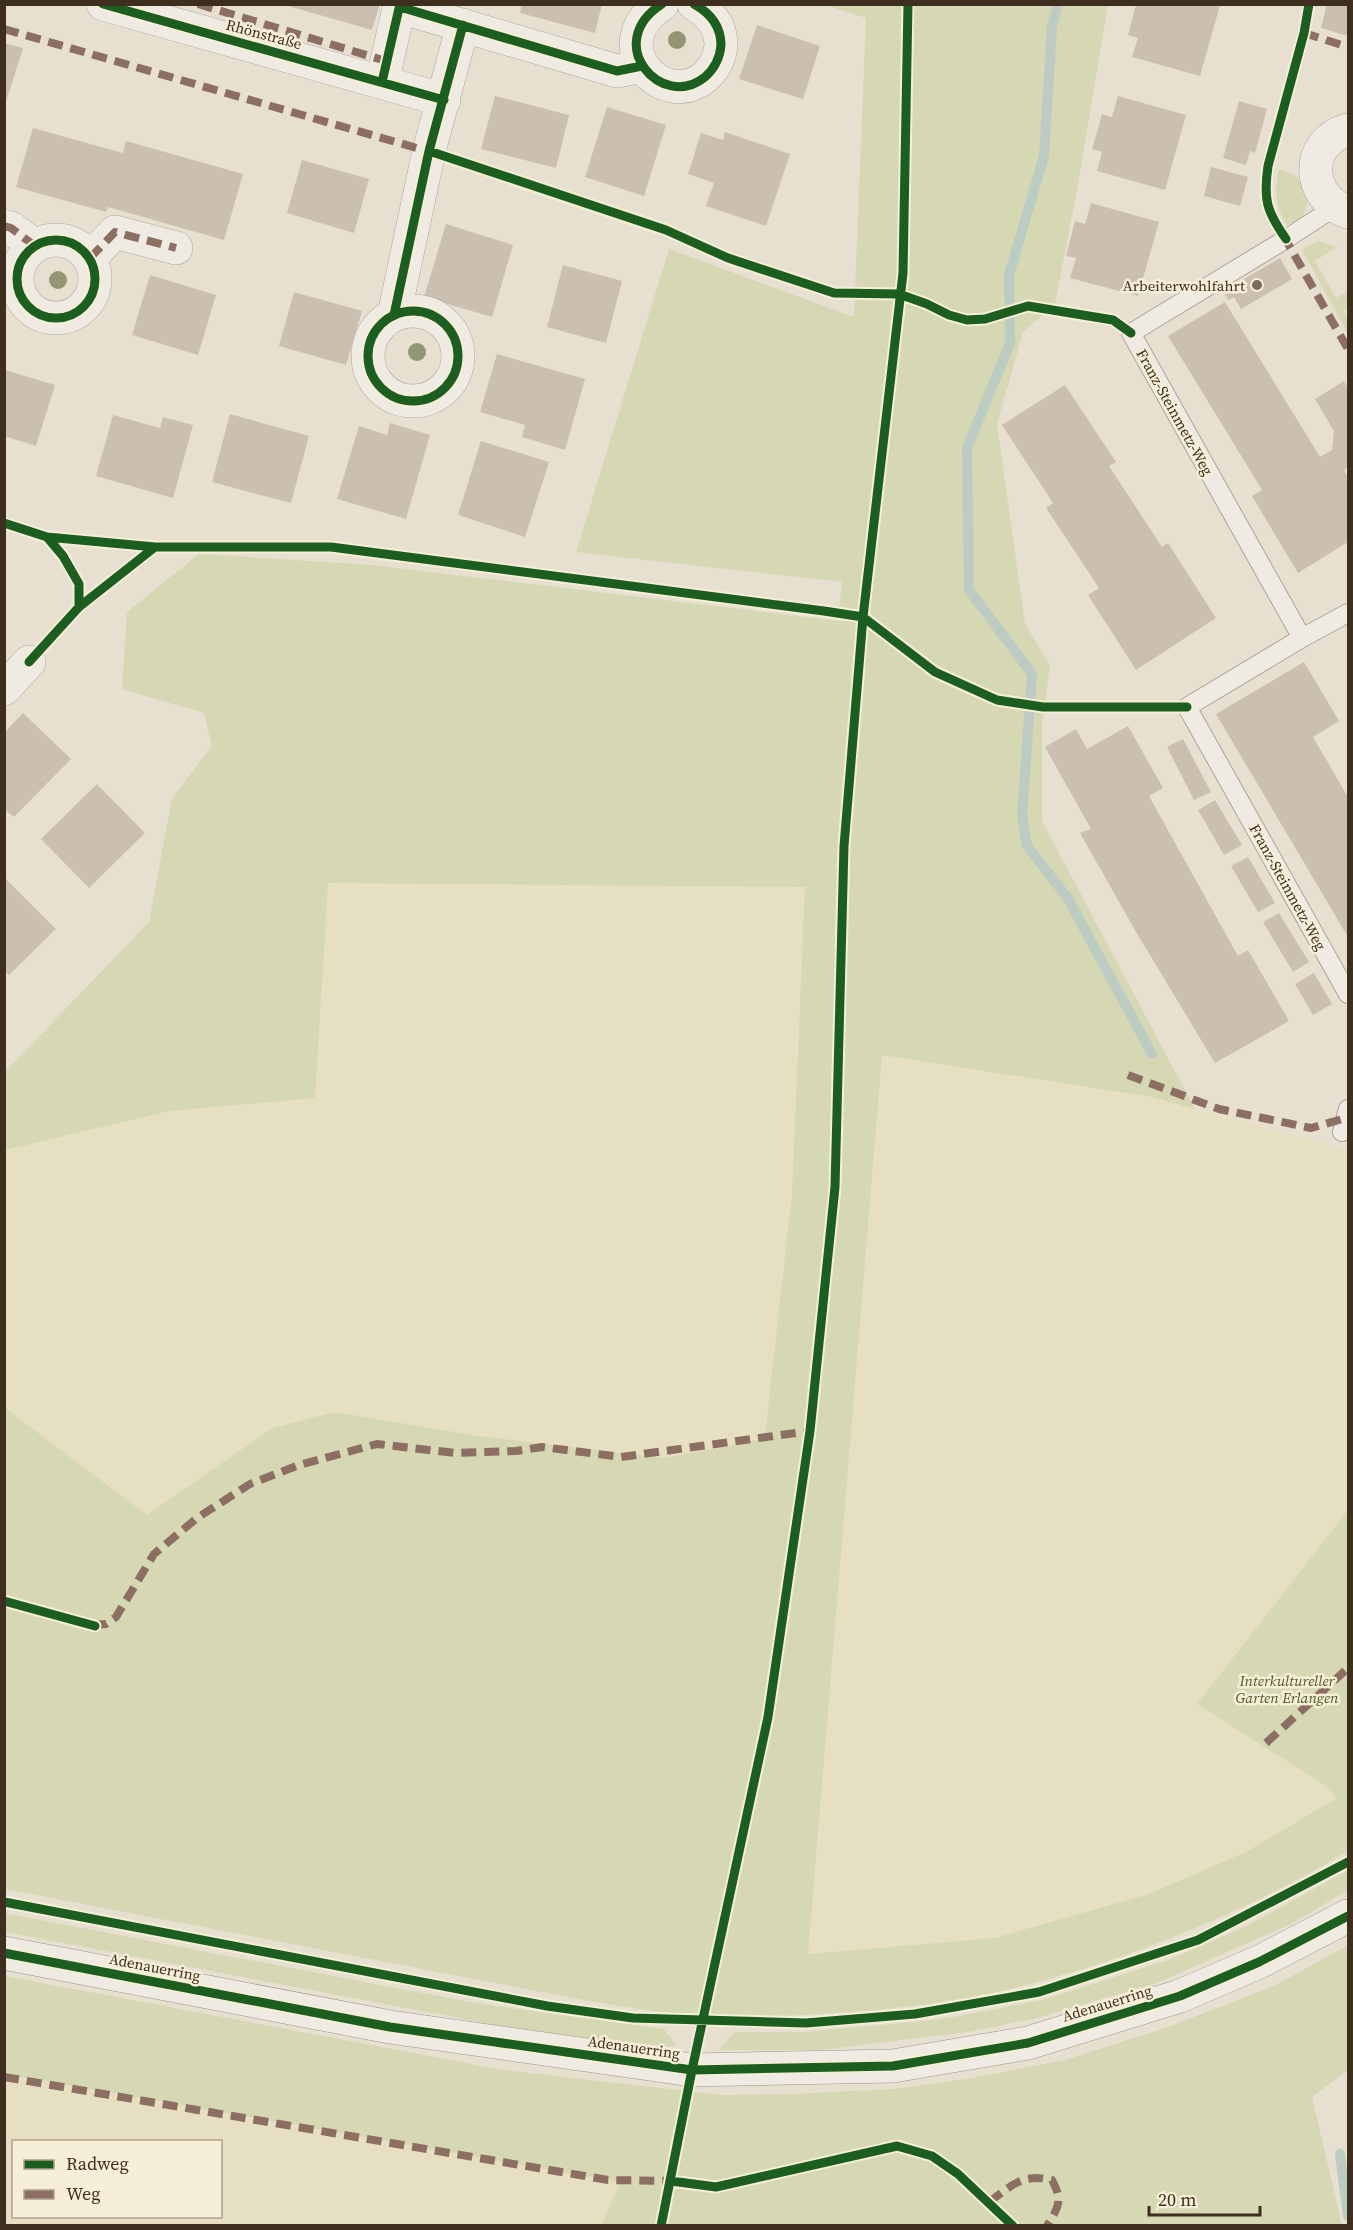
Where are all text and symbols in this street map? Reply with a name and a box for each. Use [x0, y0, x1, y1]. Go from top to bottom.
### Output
street label: Rhönstraße [224, 14, 305, 54]
place label: Arbeiterwohlfahrt [1123, 275, 1245, 296]
marker: Arbeiterwohlfahrt [1250, 278, 1264, 292]
street label: Franz-Steinmetz-Weg [1131, 345, 1219, 479]
street label: Franz-Steinmetz-Weg [1244, 820, 1332, 954]
park label: Interkultureller Garten Erlangen [1236, 1670, 1339, 1708]
street label: Adenauerring [107, 1948, 203, 1986]
street label: Adenauerring [1060, 1979, 1155, 2027]
street label: Adenauerring [587, 2030, 682, 2064]
legend [12, 2140, 222, 2218]
text: Radweg [66, 2151, 129, 2176]
scale bar [1149, 2179, 1260, 2217]
text: Weg [66, 2181, 101, 2206]
text: 20 m [1158, 2187, 1196, 2212]

